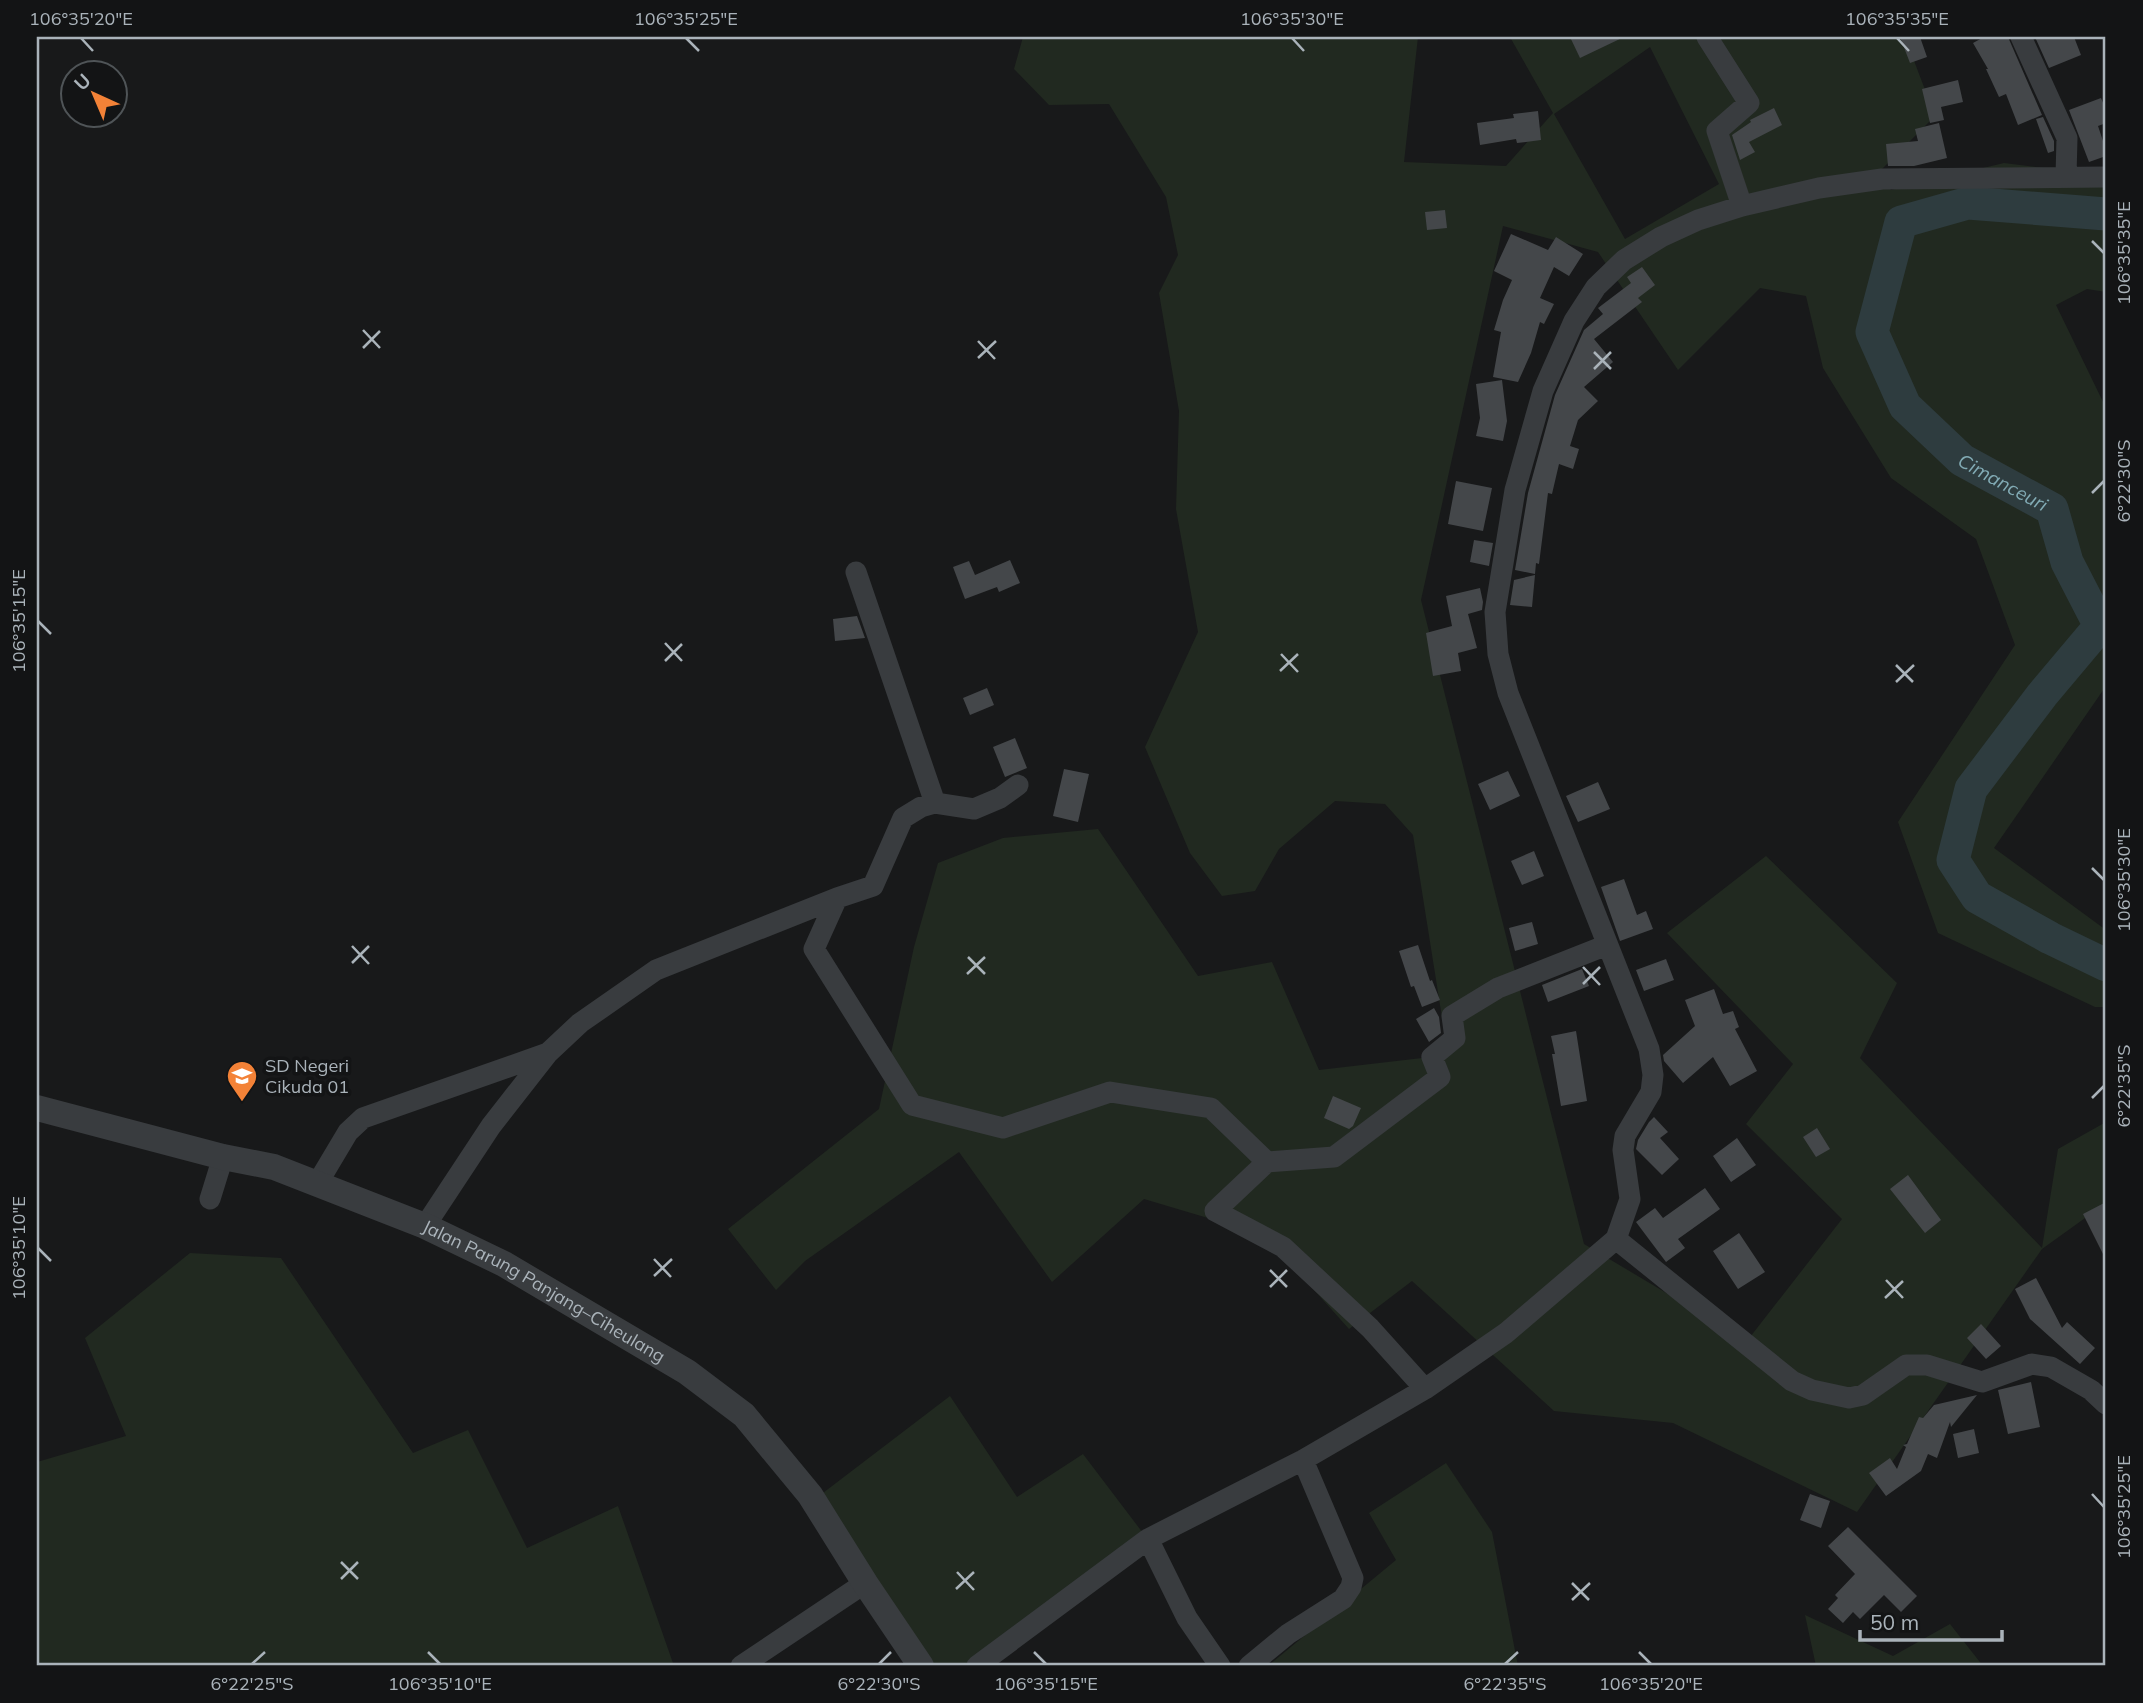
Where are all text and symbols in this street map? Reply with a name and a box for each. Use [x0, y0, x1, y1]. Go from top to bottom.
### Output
text: 106°35'20"E [29, 7, 133, 30]
text: 106°35'25"E [634, 7, 738, 30]
text: 106°35'30"E [1240, 7, 1344, 30]
text: 106°35'35"E [1845, 7, 1949, 30]
north arrow [60, 60, 130, 130]
text: U [69, 68, 96, 95]
text: 106°35'35"E [2112, 201, 2135, 305]
text: 6°22'30"S [2112, 440, 2135, 522]
water label: Cimanceuri [1954, 448, 2052, 517]
text: 106°35'15"E [7, 569, 30, 673]
text: 106°35'30"E [2112, 828, 2135, 932]
text: 6°22'35"S [2112, 1045, 2135, 1127]
place label: SD Negeri Cikuda 01 [265, 1054, 349, 1098]
school or university icon: SD Negeri Cikuda 01 [225, 1059, 259, 1103]
text: 106°35'10"E [7, 1196, 30, 1300]
street label: Jalan Parung Panjang–Ciheulang [419, 1214, 670, 1368]
text: 106°35'25"E [2112, 1455, 2135, 1559]
scale bar [1860, 1598, 2001, 1642]
text: 50 m [1870, 1609, 1919, 1635]
text: 6°22'25"S [211, 1672, 293, 1695]
text: 106°35'10"E [388, 1672, 492, 1695]
text: 6°22'30"S [838, 1672, 920, 1695]
text: 106°35'15"E [994, 1672, 1098, 1695]
text: 6°22'35"S [1464, 1672, 1546, 1695]
text: 106°35'20"E [1599, 1672, 1703, 1695]

